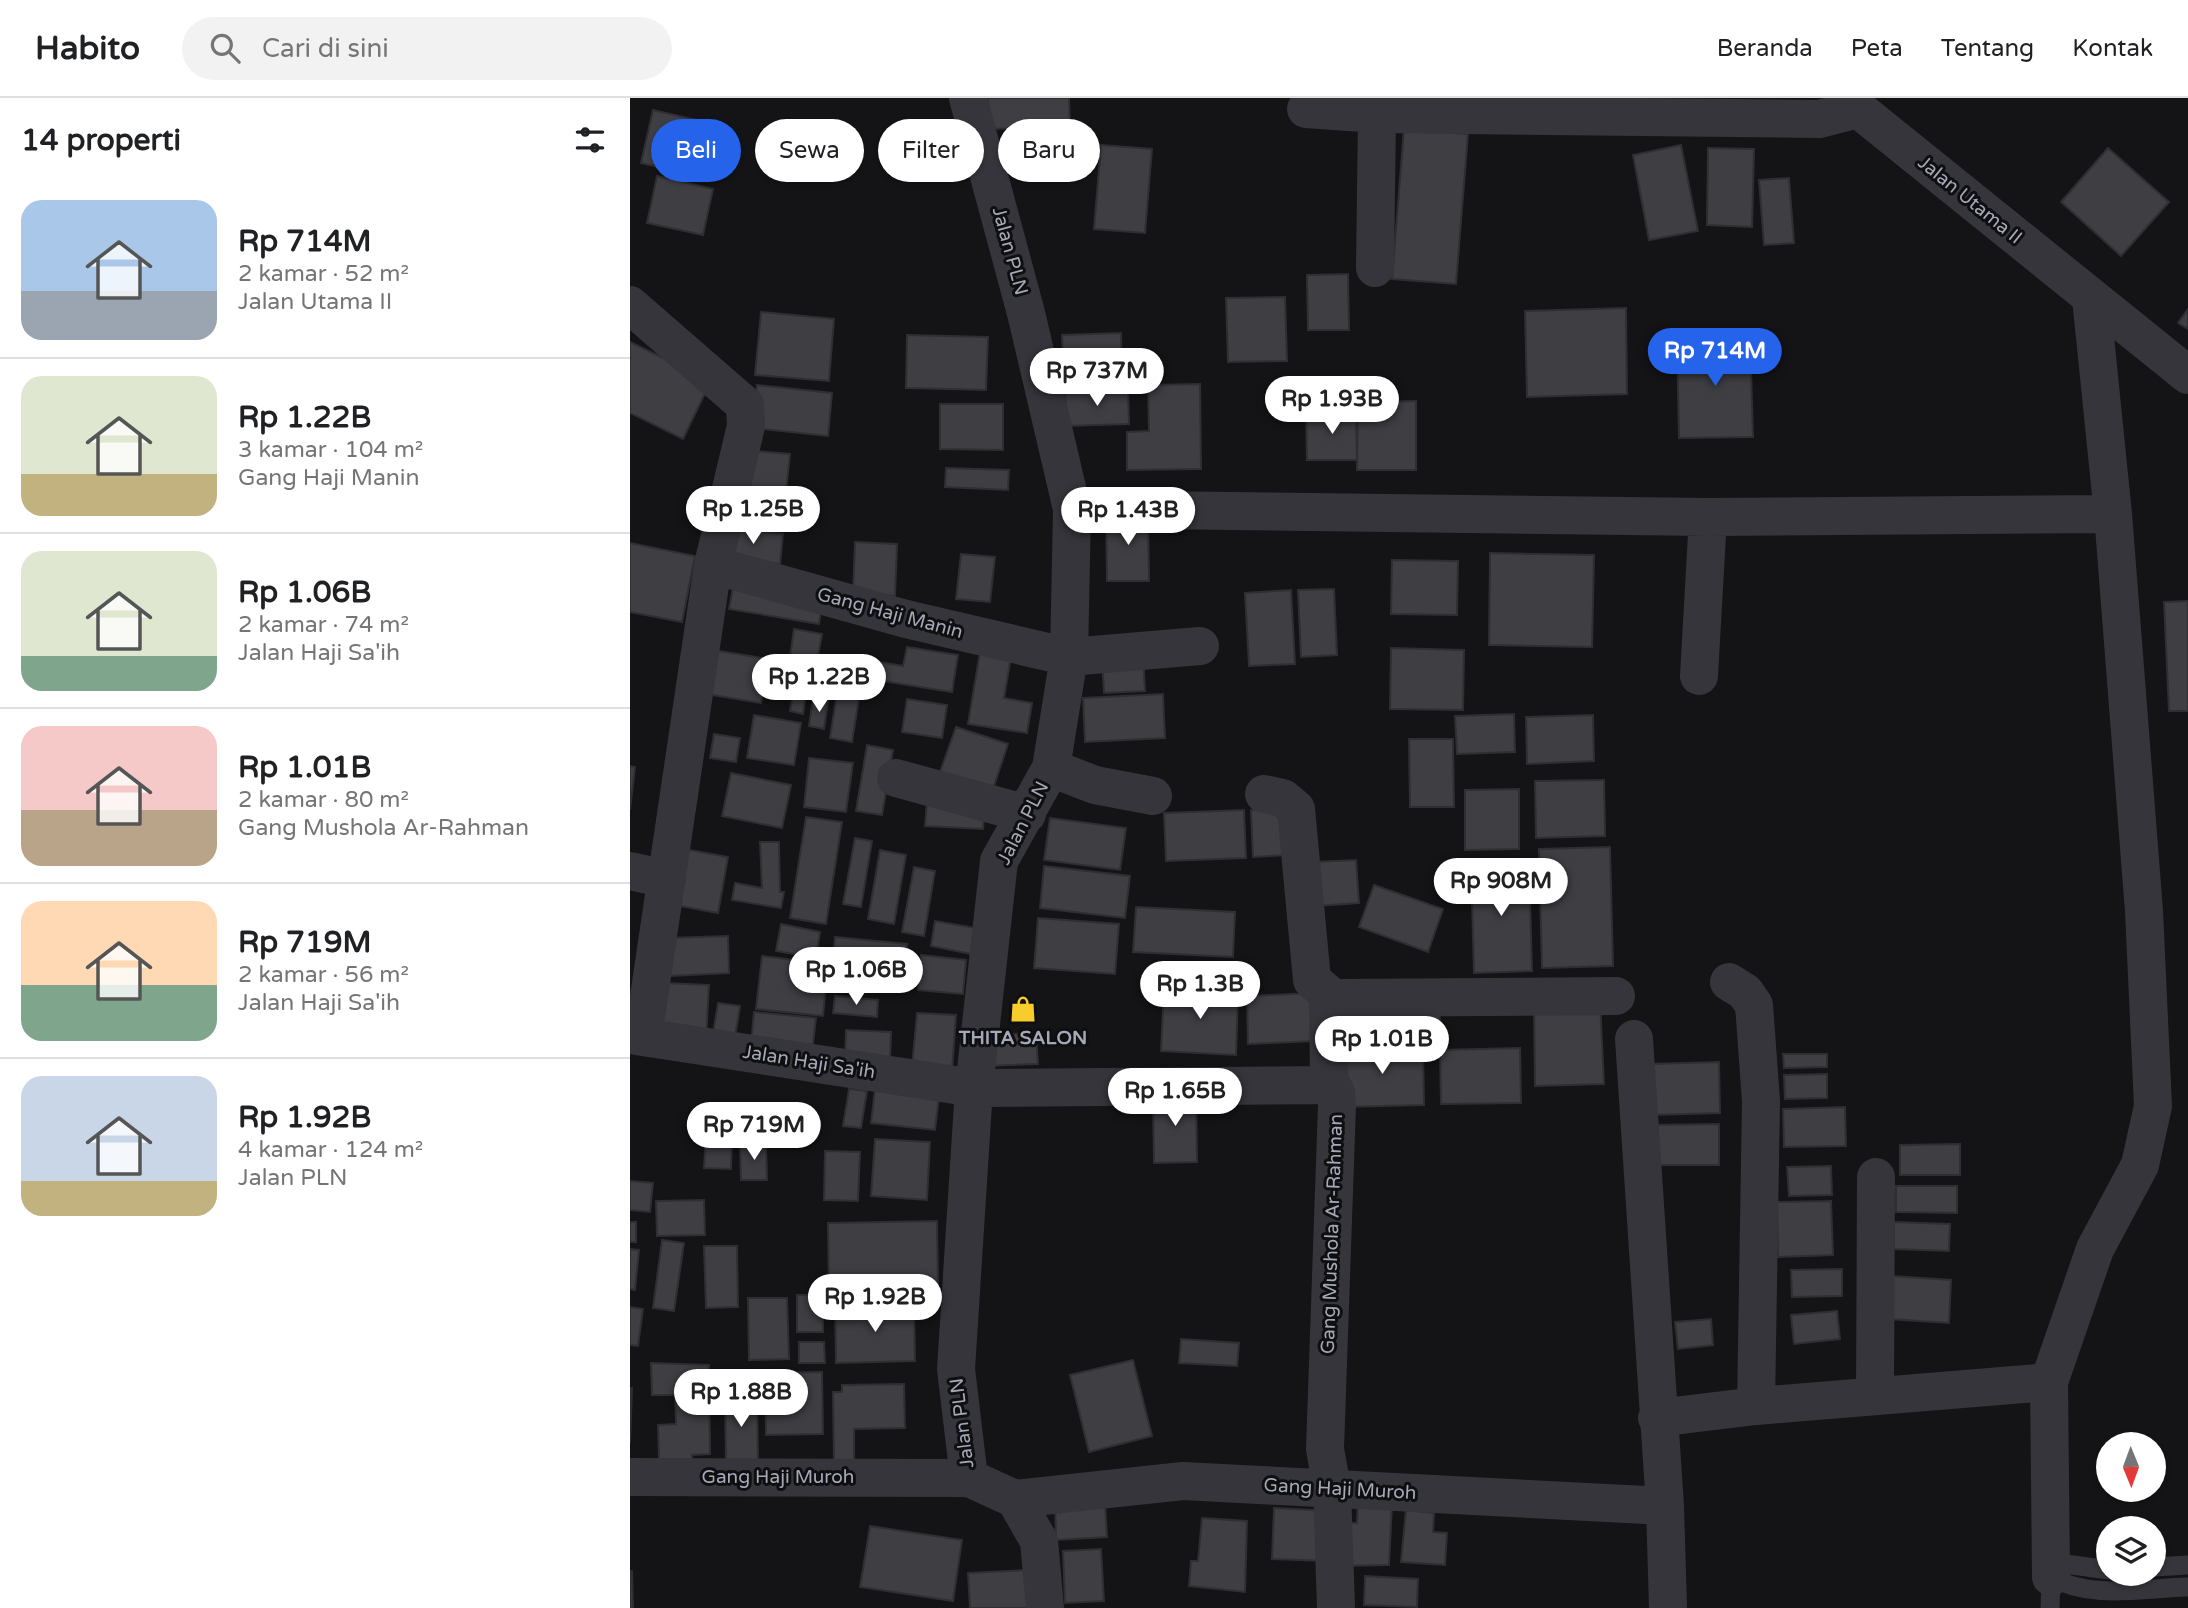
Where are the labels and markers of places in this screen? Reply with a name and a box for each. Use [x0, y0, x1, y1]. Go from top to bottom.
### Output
pin: Rp 714M [1650, 328, 1780, 388]
pin: Rp 737M [1032, 348, 1162, 408]
pin: Rp 1.93B [1260, 376, 1404, 436]
pin: Rp 1.25B [681, 486, 825, 546]
pin: Rp 1.43B [1056, 488, 1200, 547]
pin: Rp 1.22B [747, 654, 891, 714]
pin: Rp 908M [1436, 858, 1566, 918]
pin: Rp 1.06B [784, 948, 928, 1007]
pin: Rp 1.3B [1135, 962, 1265, 1021]
shop icon: THITA SALON [1008, 994, 1038, 1024]
pin: Rp 1.01B [1310, 1016, 1454, 1076]
place label: THITA SALON [958, 1027, 1087, 1049]
pin: Rp 1.65B [1103, 1068, 1247, 1128]
pin: Rp 719M [689, 1102, 819, 1162]
pin: Rp 1.92B [803, 1274, 947, 1334]
pin: Rp 1.88B [669, 1370, 813, 1429]

